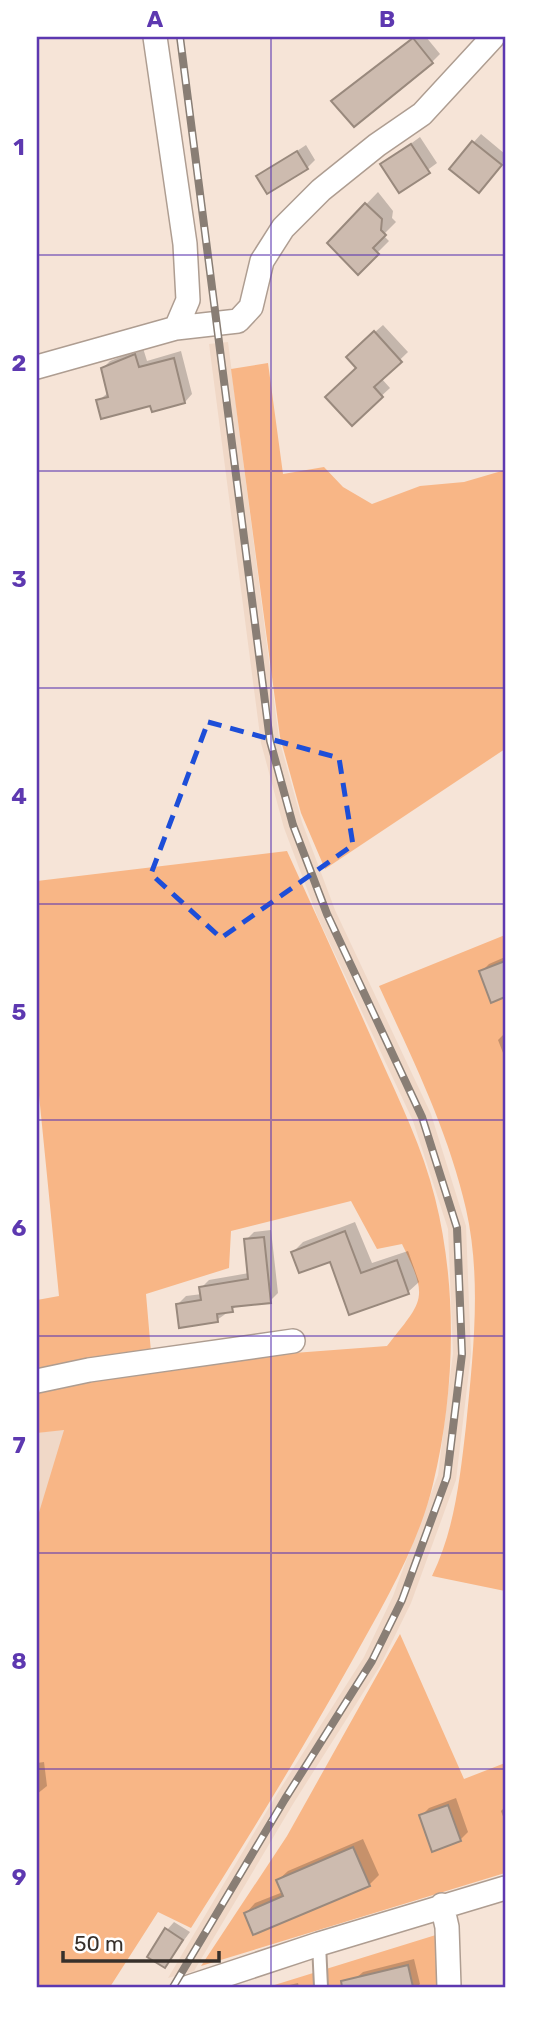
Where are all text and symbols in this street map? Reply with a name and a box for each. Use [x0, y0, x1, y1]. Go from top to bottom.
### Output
text: A [147, 5, 164, 33]
text: B [379, 5, 395, 33]
text: 1 [13, 133, 25, 161]
text: 2 [12, 349, 26, 377]
text: 3 [11, 565, 27, 593]
text: 4 [11, 782, 27, 810]
text: 5 [12, 998, 27, 1026]
text: 6 [12, 1214, 27, 1242]
text: 7 [12, 1431, 26, 1459]
text: 8 [11, 1647, 27, 1675]
text: 9 [12, 1863, 26, 1891]
scale bar [63, 1919, 219, 1963]
text: 50 m [74, 1931, 124, 1956]

